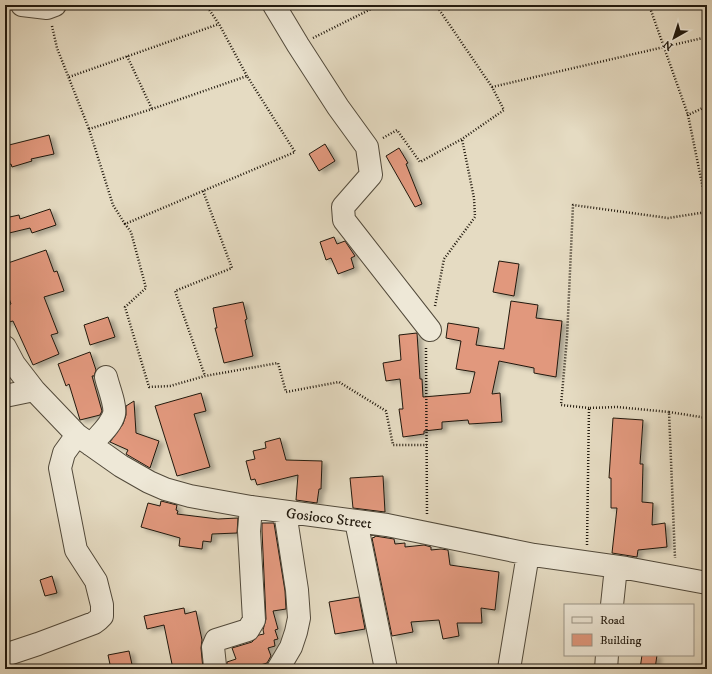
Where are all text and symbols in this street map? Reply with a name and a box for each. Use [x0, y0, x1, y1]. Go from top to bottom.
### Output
north arrow [654, 18, 694, 58]
text: N [660, 37, 676, 53]
street label: Gosioco Street [285, 504, 373, 533]
legend [564, 604, 694, 656]
text: Road [600, 613, 625, 628]
text: Building [600, 633, 641, 648]

